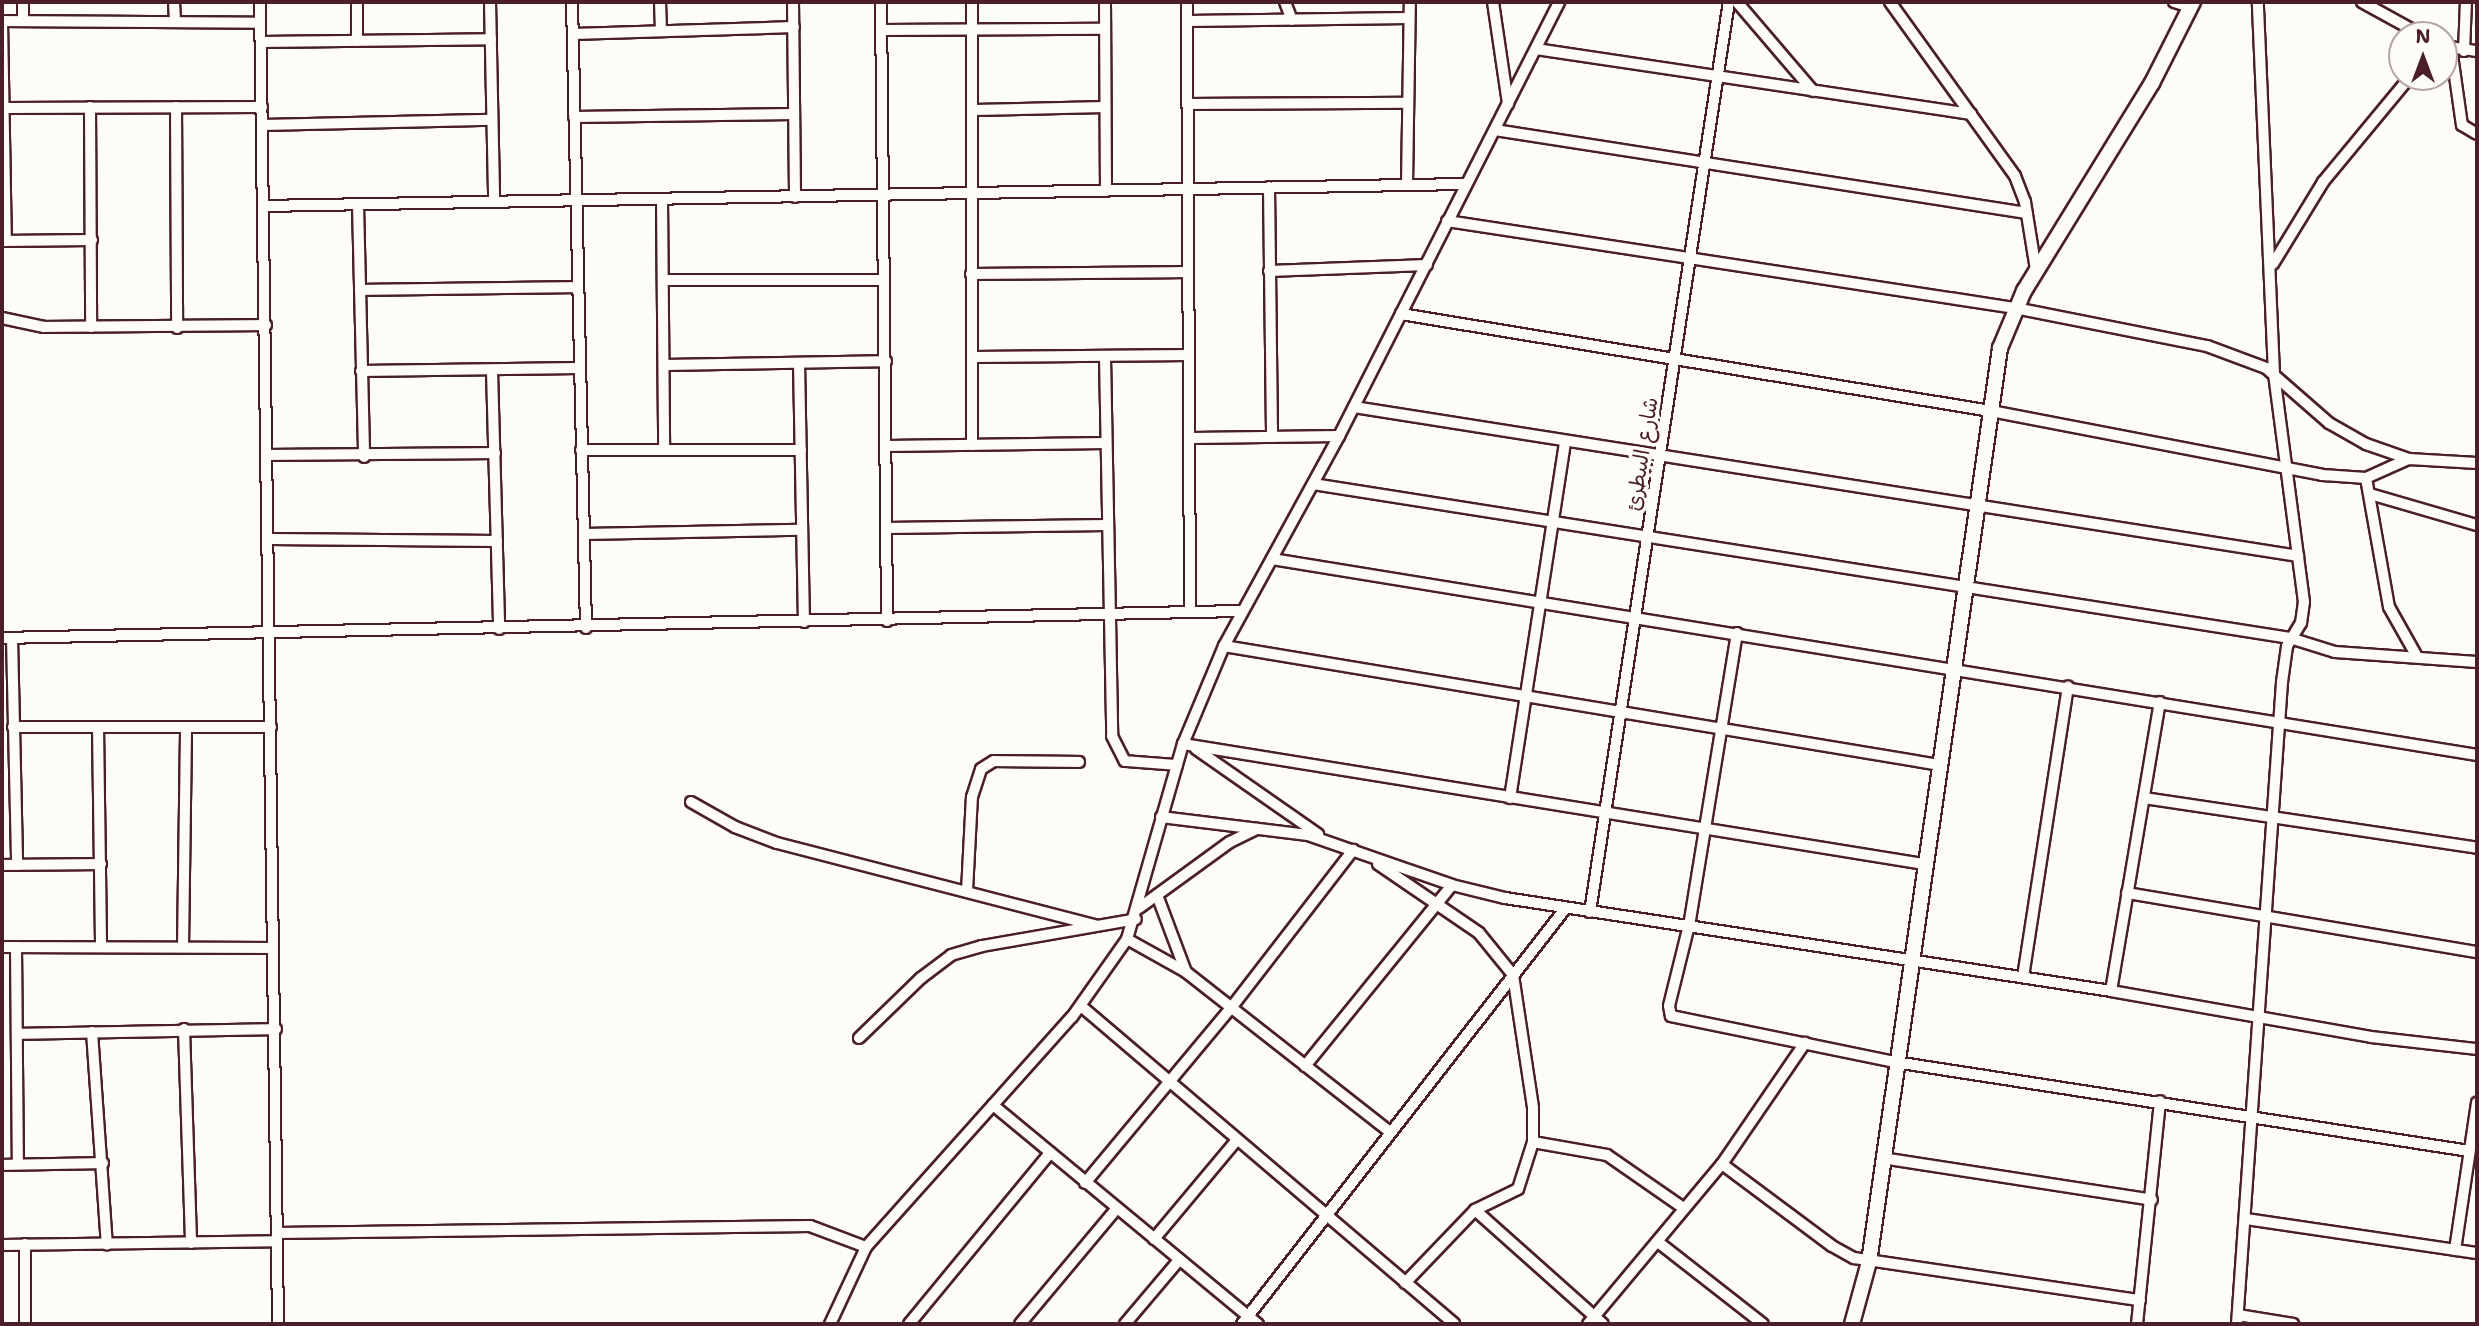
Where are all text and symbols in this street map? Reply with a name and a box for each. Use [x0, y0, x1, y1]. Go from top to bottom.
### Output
north arrow [2388, 21, 2458, 91]
text: N [2415, 24, 2431, 49]
street label: شارع البيطرئ [1621, 395, 1663, 513]

